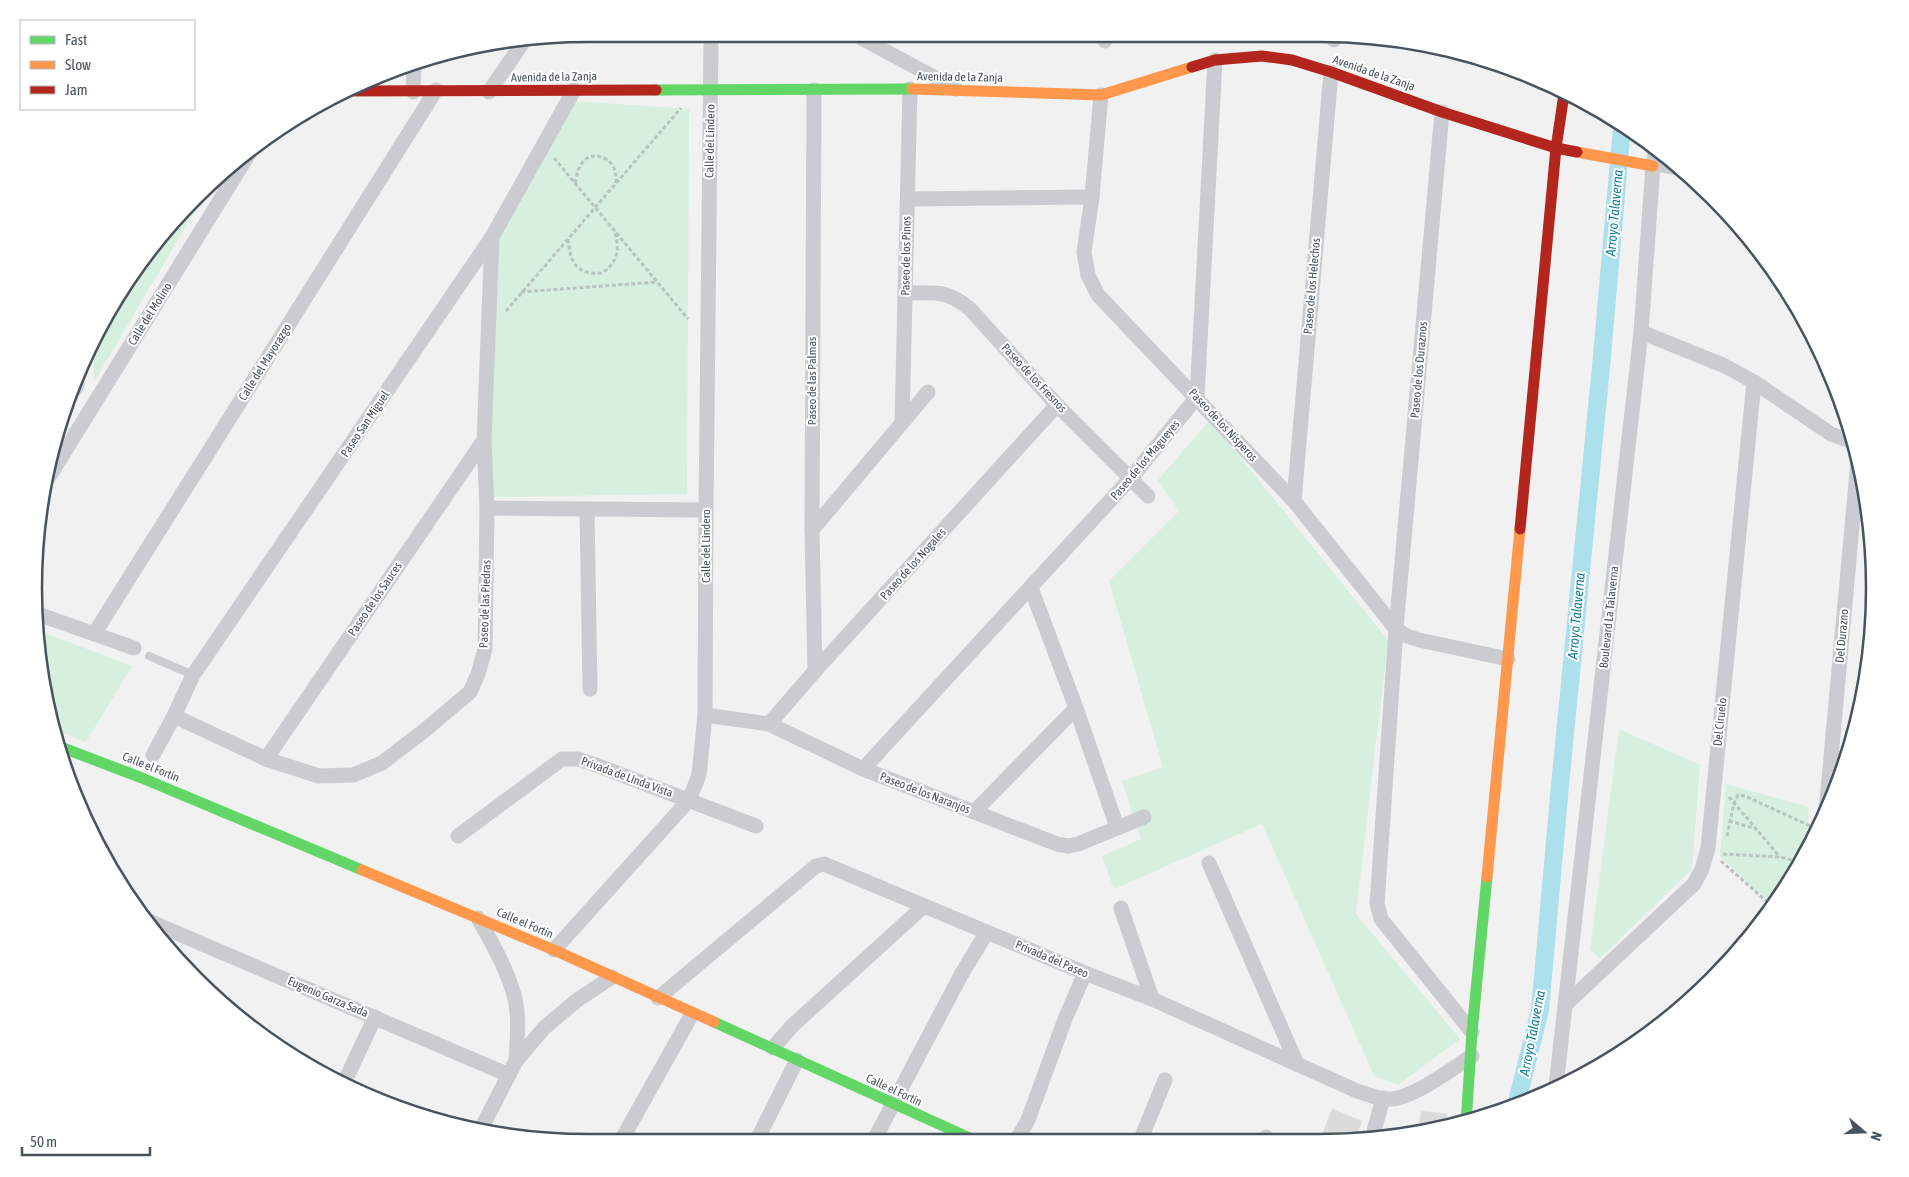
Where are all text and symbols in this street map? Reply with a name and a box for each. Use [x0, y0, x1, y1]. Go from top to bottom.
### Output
legend [20, 20, 195, 110]
text: Fast [65, 31, 87, 48]
street label: Avenida de la Zanja [1331, 52, 1417, 94]
text: Slow [65, 56, 91, 73]
street label: Avenida de la Zanja [511, 69, 597, 85]
street label: Avenida de la Zanja [917, 69, 1003, 85]
text: Jam [65, 81, 88, 98]
street label: Calle del Lindero [702, 104, 718, 178]
water label: Arroyo Talaverna [1602, 169, 1626, 258]
street label: Paseo de los Pinos [898, 216, 914, 296]
street label: Paseo de los Helechos [1301, 237, 1323, 335]
street label: Calle del Molino [125, 280, 175, 348]
street label: Calle del Mayorazgo [236, 321, 294, 403]
street label: Paseo de los Duraznos [1408, 321, 1430, 419]
street label: Paseo de las Palmas [805, 337, 819, 425]
street label: Paseo de los Fresnos [999, 341, 1069, 415]
street label: Paseo de los Nísperos [1186, 386, 1260, 464]
street label: Paseo San Miguel [338, 388, 393, 460]
street label: Paseo de los Magueyes [1108, 417, 1182, 503]
street label: Calle del Lindero [699, 509, 713, 583]
street label: Paseo de los Nogales [877, 525, 949, 603]
street label: Paseo de los Sauces [345, 559, 405, 639]
street label: Paseo de las Piedras [476, 560, 494, 648]
street label: Boulevard La Talaverna [1597, 565, 1621, 669]
water label: Arroyo Talaverna [1564, 572, 1588, 661]
street label: Del Durazno [1833, 608, 1851, 664]
street label: Del Ciruelo [1710, 697, 1730, 747]
street label: Calle el Fortín [120, 749, 182, 785]
street label: Privada de LInda Vista [579, 754, 675, 800]
street label: Paseo de los Naranjos [878, 769, 972, 817]
street label: Calle el Fortín [495, 905, 555, 941]
street label: Privada del Paseo [1013, 937, 1091, 981]
street label: Eugenio Garza Sada [286, 974, 370, 1020]
water label: Arroyo Talaverna [1516, 989, 1548, 1078]
street label: Calle el Fortín [864, 1071, 924, 1109]
north arrow [1839, 1107, 1889, 1157]
scale bar [22, 1124, 150, 1156]
text: N [1867, 1130, 1885, 1143]
text: 50 m [30, 1133, 57, 1150]

